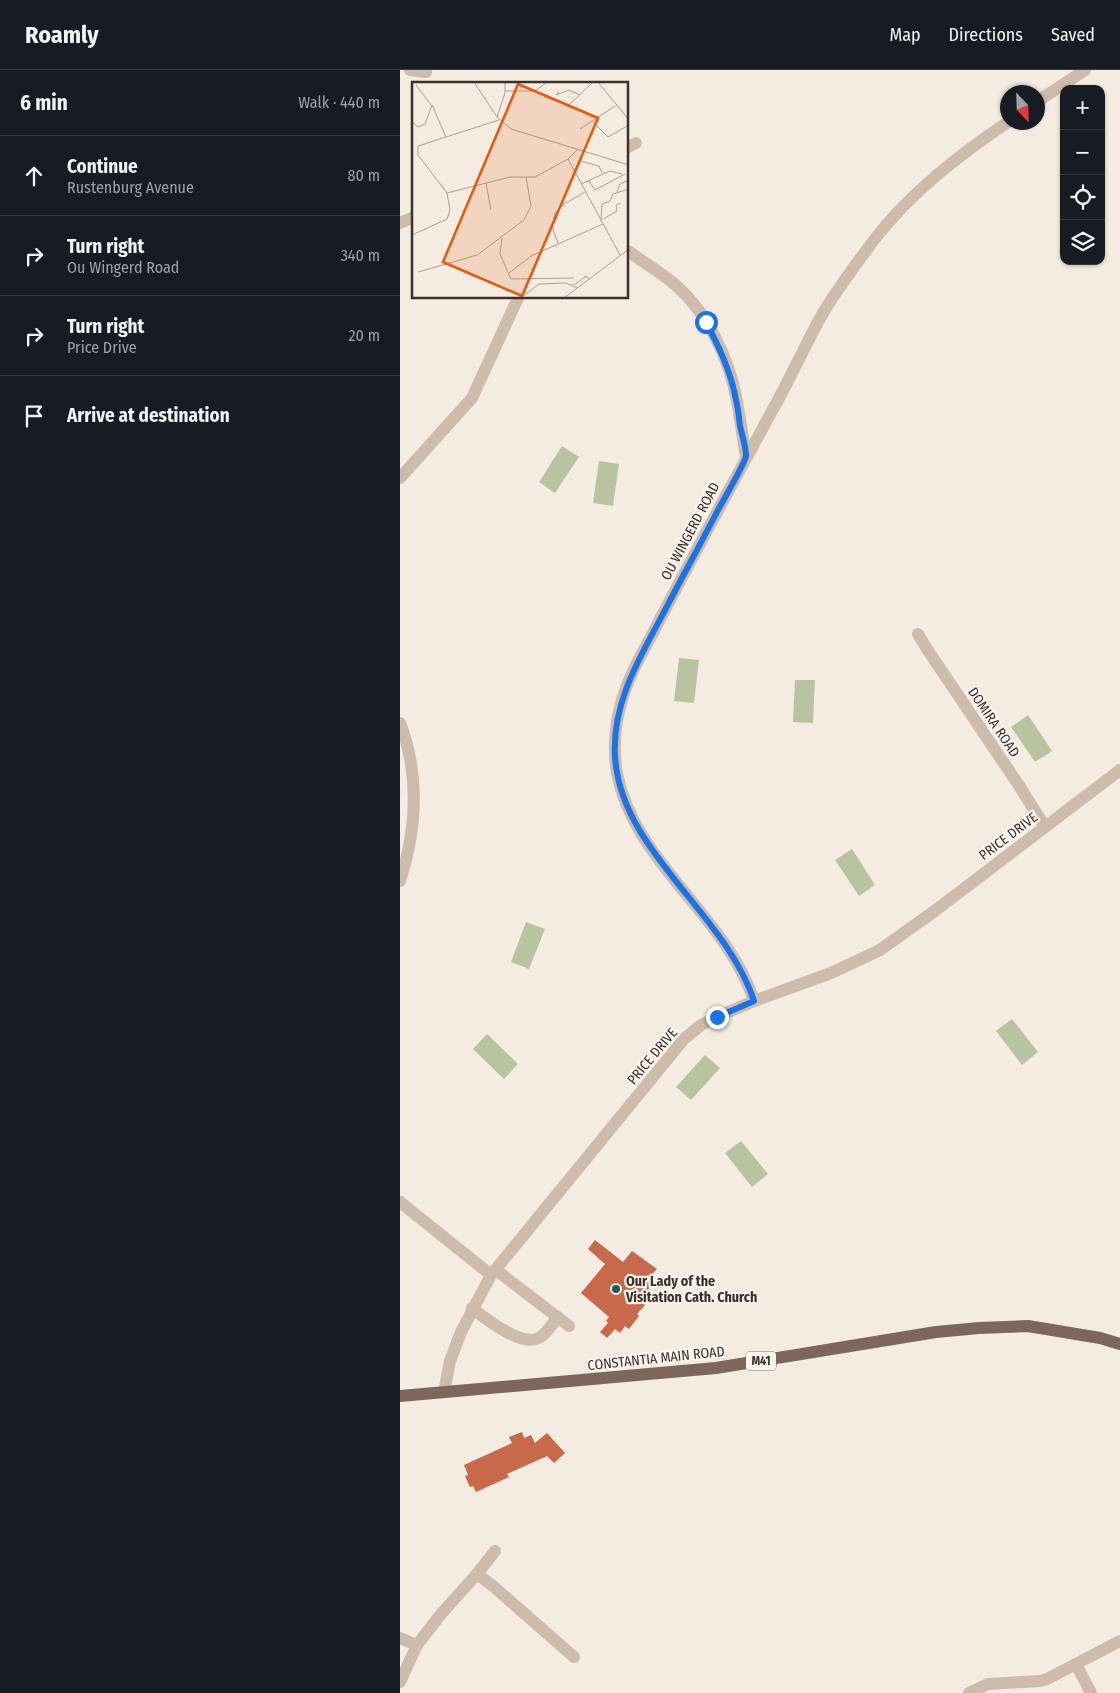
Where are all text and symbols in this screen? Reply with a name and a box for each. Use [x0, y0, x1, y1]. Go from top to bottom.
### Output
text: Roamly [25, 21, 99, 49]
text: Map [889, 24, 921, 46]
text: Directions [949, 24, 1023, 46]
text: Saved [1051, 24, 1095, 46]
inset map [412, 82, 629, 299]
north arrow [1000, 85, 1045, 130]
map controls [1060, 85, 1105, 265]
button: + [1060, 85, 1105, 130]
text: 6 min [20, 90, 68, 116]
text: Walk · 440 m [298, 93, 380, 112]
button: − [1060, 130, 1105, 175]
text: Continue [67, 155, 138, 178]
icon: ahead [20, 162, 48, 190]
text: 80 m [348, 166, 380, 185]
button: locate [1060, 175, 1105, 220]
text: Rustenburg Avenue [67, 178, 194, 197]
button: layers [1060, 220, 1105, 265]
text: Turn right [67, 235, 144, 258]
icon: right [20, 242, 48, 270]
text: 340 m [341, 246, 380, 265]
text: Ou Wingerd Road [67, 258, 179, 277]
route start [695, 311, 718, 334]
text: Turn right [67, 315, 144, 338]
icon: right [20, 322, 48, 350]
text: 20 m [349, 326, 380, 345]
text: Price Drive [67, 338, 137, 357]
icon: arrive [20, 402, 48, 430]
text: Arrive at destination [67, 404, 230, 427]
street label: OU WINGERD ROAD [658, 479, 723, 583]
street label: DOMIRA ROAD [964, 684, 1023, 760]
street label: PRICE DRIVE [976, 809, 1041, 864]
route end [706, 1006, 729, 1029]
street label: PRICE DRIVE [624, 1024, 681, 1088]
place label: Our Lady of the Visitation Cath. Church [625, 1273, 757, 1306]
marker: Our Lady of the Visitation Cath. Church [610, 1283, 622, 1295]
street label: CONSTANTIA MAIN ROAD [587, 1343, 725, 1374]
road number: M41 [746, 1352, 776, 1370]

